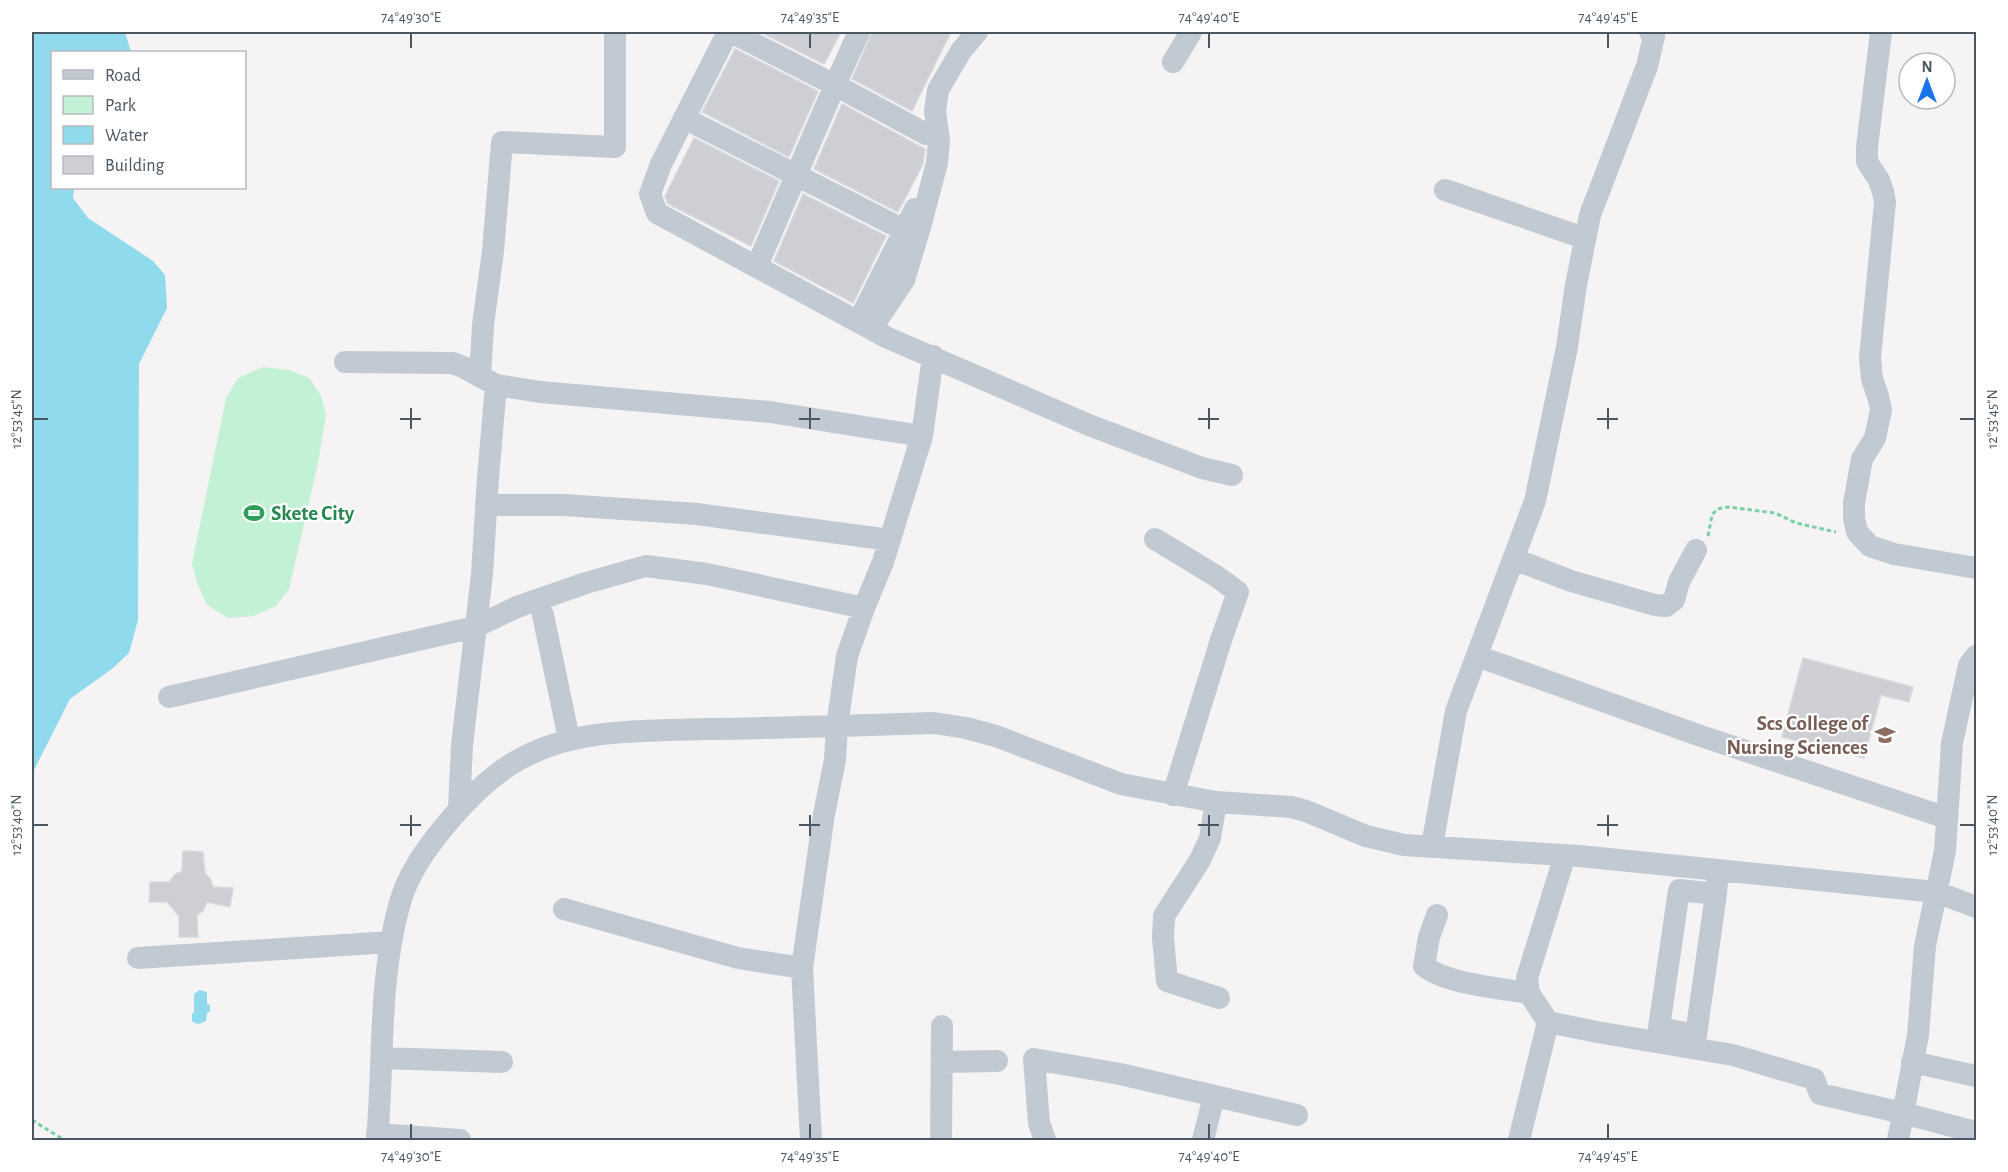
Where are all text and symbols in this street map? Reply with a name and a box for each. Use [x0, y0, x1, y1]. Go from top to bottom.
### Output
text: 74°49'30"E [381, 10, 441, 25]
text: 74°49'35"E [781, 10, 839, 25]
text: 74°49'40"E [1178, 10, 1240, 25]
text: 74°49'45"E [1578, 10, 1638, 25]
legend [51, 51, 246, 189]
north arrow [1897, 51, 1957, 111]
text: N [1921, 59, 1933, 75]
text: Road [105, 67, 141, 85]
text: Park [105, 97, 137, 115]
text: Water [105, 127, 148, 145]
text: Building [105, 157, 165, 175]
text: 12°53'45"N [9, 389, 24, 449]
text: 12°53'45"N [1985, 389, 2000, 449]
sports icon: Skete City [242, 501, 266, 525]
place label: Skete City [271, 503, 355, 524]
place label: Scs College of Nursing Sciences [1726, 713, 1870, 758]
school or university icon: Scs College of Nursing Sciences [1873, 723, 1897, 747]
text: 12°53'40"N [9, 795, 24, 855]
text: 12°53'40"N [1985, 795, 2000, 855]
text: 74°49'30"E [381, 1149, 441, 1164]
text: 74°49'35"E [781, 1149, 839, 1164]
text: 74°49'40"E [1178, 1149, 1240, 1164]
text: 74°49'45"E [1578, 1149, 1638, 1164]

